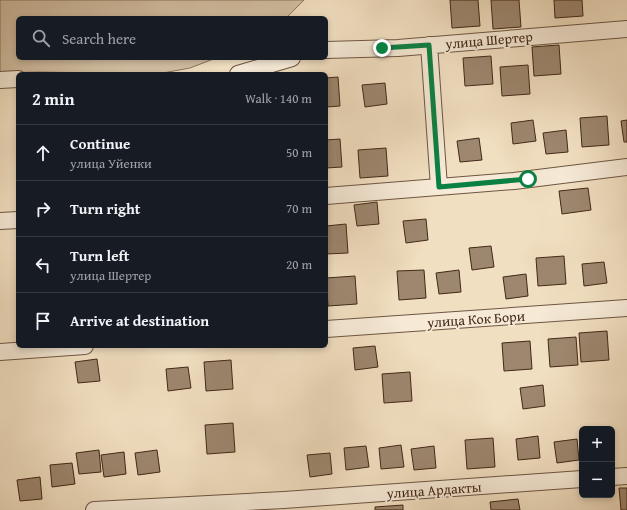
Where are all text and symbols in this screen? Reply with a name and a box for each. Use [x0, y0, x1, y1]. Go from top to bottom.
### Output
search box [16, 16, 328, 60]
street label: улица Шертер [444, 26, 534, 54]
icon: search [30, 27, 52, 49]
text: Search here [62, 28, 136, 49]
route end [373, 39, 391, 57]
text: 2 min [32, 86, 74, 111]
text: Walk · 140 m [245, 89, 312, 108]
text: Continue [70, 133, 131, 154]
icon: ahead [32, 142, 54, 164]
text: 50 m [286, 143, 312, 162]
text: улица Уйенки [70, 154, 152, 173]
route start [519, 170, 537, 188]
icon: right [32, 198, 54, 220]
text: Turn right [70, 198, 141, 219]
text: 70 m [286, 199, 312, 218]
text: Turn left [70, 245, 129, 266]
icon: left [32, 254, 54, 276]
text: 20 m [286, 255, 312, 274]
text: улица Шертер [70, 266, 151, 285]
street label: улица Кок Бори [425, 306, 526, 332]
icon: arrive [32, 310, 54, 332]
text: Arrive at destination [70, 310, 209, 331]
map controls [579, 426, 615, 498]
button: + [579, 426, 615, 462]
button: − [579, 462, 615, 498]
street label: улица Ардакты [385, 477, 482, 503]

